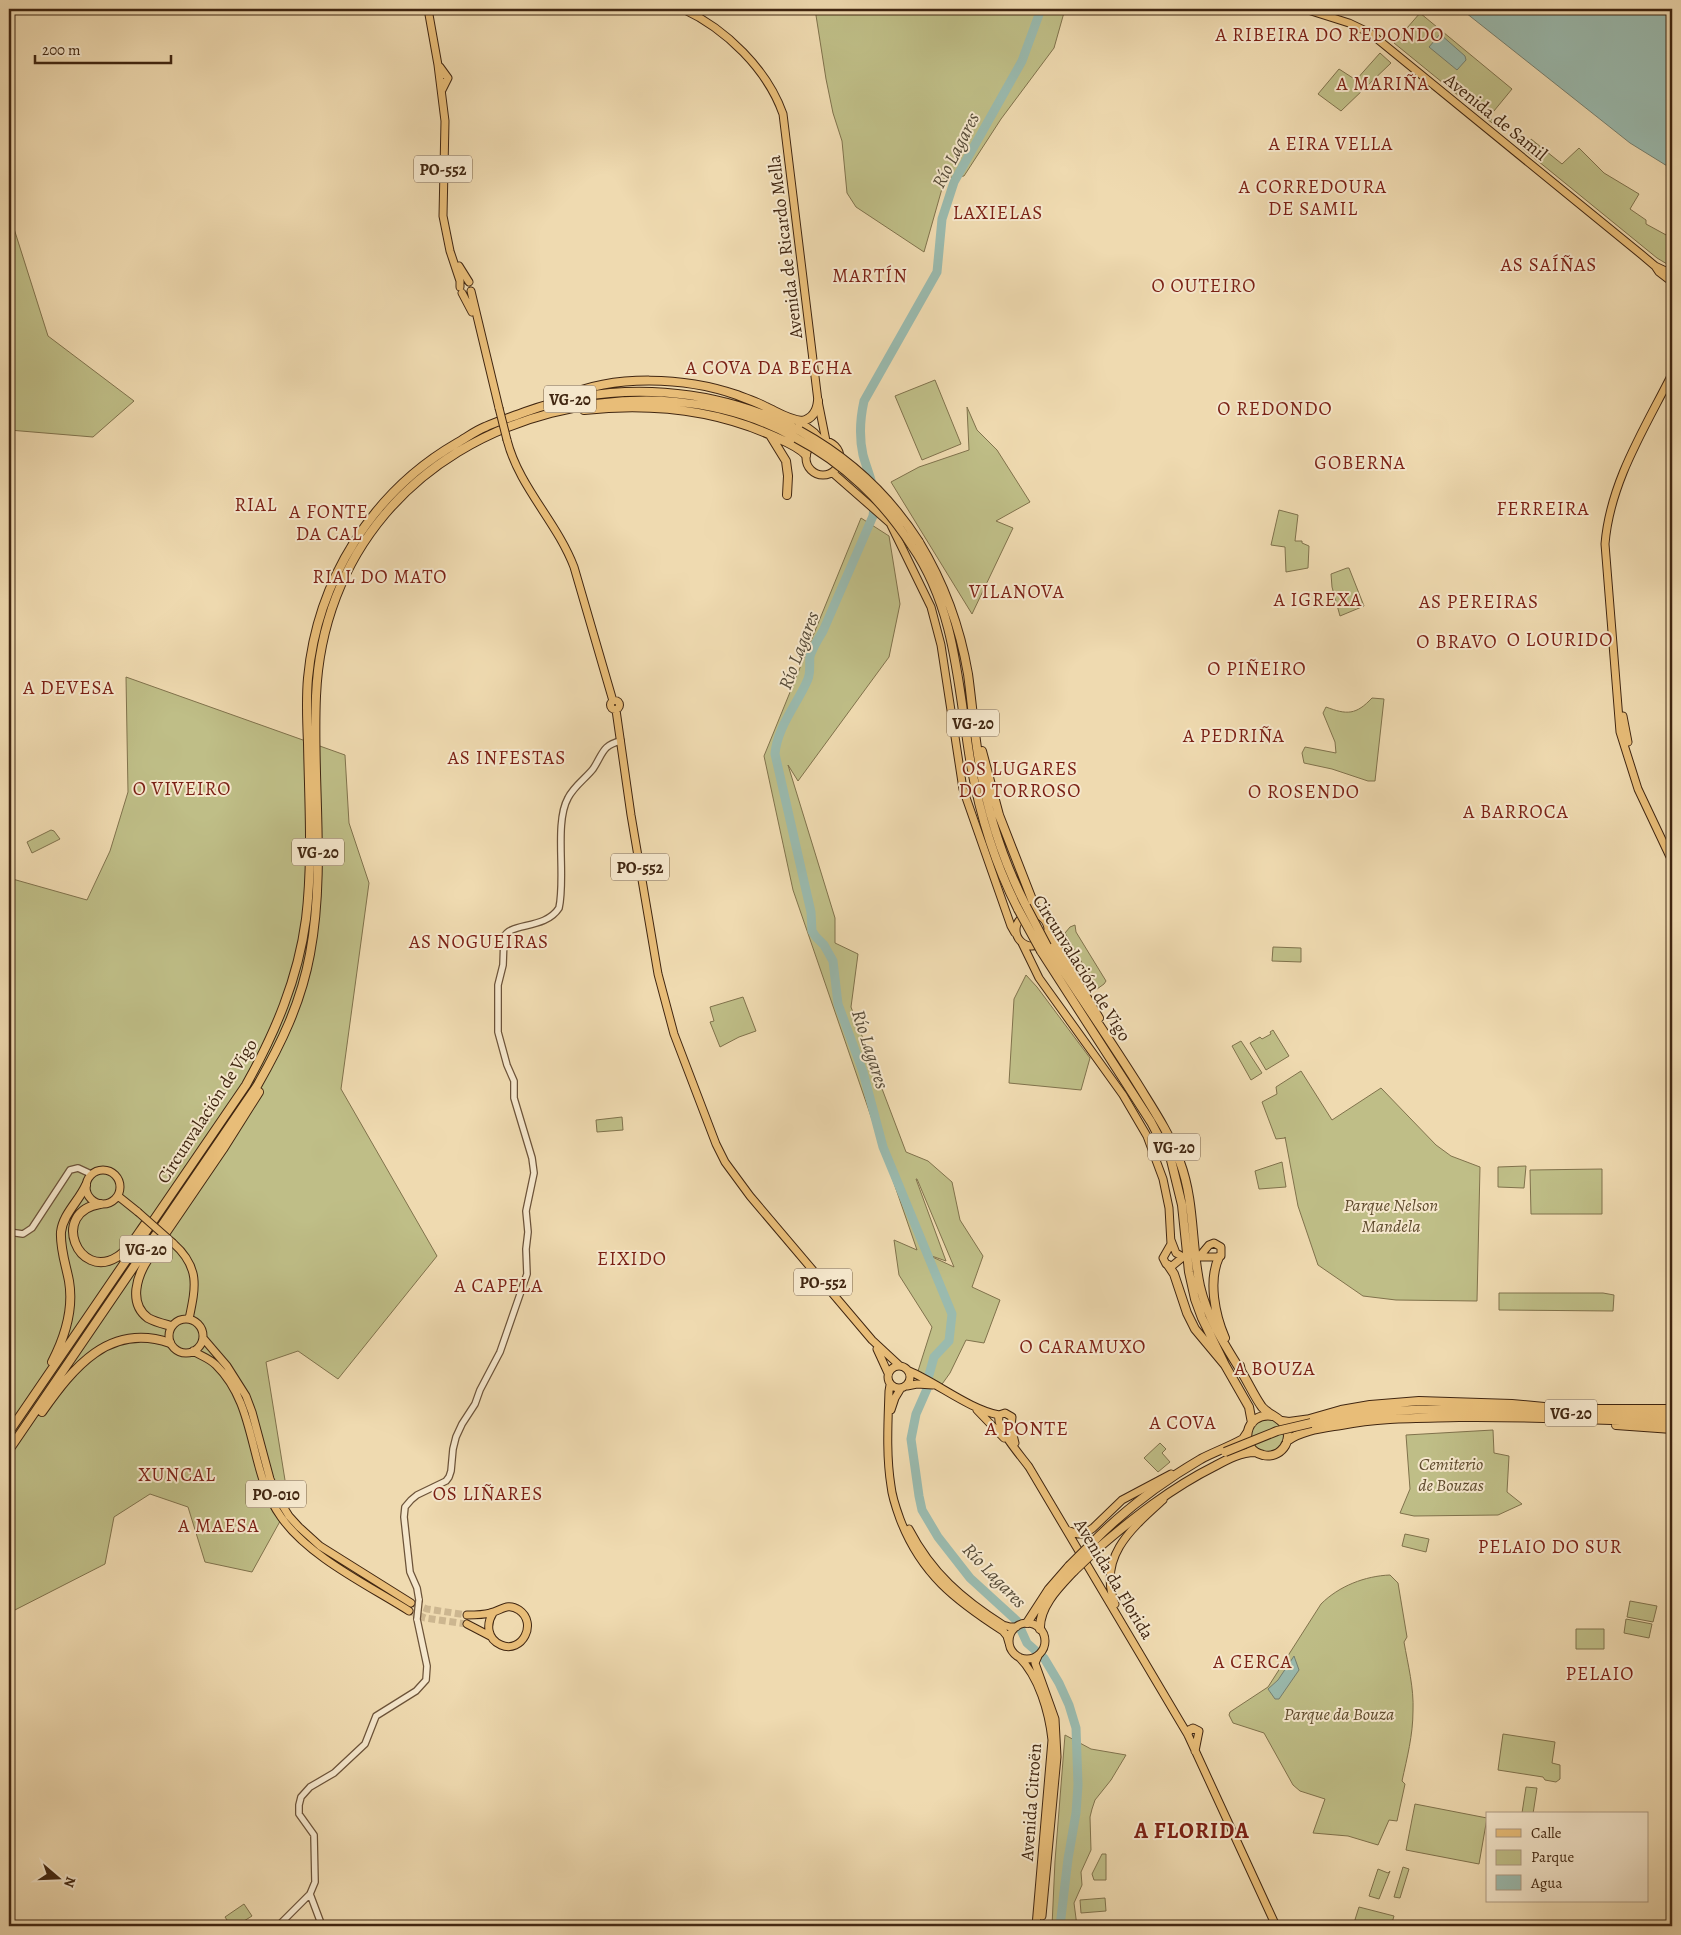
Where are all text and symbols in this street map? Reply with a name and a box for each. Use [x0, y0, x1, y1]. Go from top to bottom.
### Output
district label: A RIBEIRA DO REDONDO [1214, 22, 1445, 48]
scale bar [35, 32, 171, 64]
text: 200 m [42, 40, 81, 60]
street label: Avenida de Samil [1439, 67, 1553, 166]
district label: A MARIÑA [1335, 71, 1430, 97]
water label: Río Lagares [926, 108, 986, 193]
district label: A EIRA VELLA [1268, 131, 1393, 157]
street label: Avenida de Ricardo Mella [762, 153, 808, 341]
road number: PO-552 [414, 156, 472, 182]
district label: A CORREDOURA DE SAMIL [1238, 174, 1387, 222]
district label: LAXIELAS [953, 200, 1043, 226]
district label: AS SAÍÑAS [1500, 252, 1597, 278]
district label: MARTÍN [832, 263, 908, 289]
district label: O OUTEIRO [1151, 273, 1257, 299]
district label: A COVA DA BECHA [684, 355, 853, 381]
road number: VG-20 [544, 386, 596, 412]
district label: O REDONDO [1217, 396, 1333, 422]
district label: GOBERNA [1314, 450, 1406, 476]
district label: RIAL [234, 492, 278, 518]
district label: FERREIRA [1497, 496, 1589, 522]
district label: A FONTE DA CAL [288, 499, 369, 547]
district label: RIAL DO MATO [312, 564, 448, 590]
district label: VILANOVA [968, 579, 1065, 605]
district label: A IGREXA [1273, 587, 1362, 613]
district label: AS PEREIRAS [1418, 589, 1539, 615]
water label: Río Lagares [772, 607, 826, 693]
district label: O LOURIDO [1507, 627, 1613, 653]
district label: O BRAVO [1416, 629, 1498, 655]
district label: O PIÑEIRO [1207, 656, 1307, 682]
district label: A DEVESA [22, 675, 115, 701]
road number: VG-20 [947, 710, 999, 736]
district label: A PEDRIÑA [1182, 723, 1285, 749]
district label: AS INFESTAS [447, 745, 566, 771]
district label: OS LUGARES DO TORROSO [959, 756, 1081, 804]
district label: O VIVEIRO [133, 776, 231, 802]
district label: O ROSENDO [1248, 779, 1360, 805]
district label: A BARROCA [1462, 799, 1569, 825]
road number: VG-20 [292, 839, 344, 866]
road number: PO-552 [611, 854, 669, 880]
street label: Circunvalación de Vigo [1027, 890, 1137, 1046]
district label: AS NOGUEIRAS [408, 929, 549, 955]
water label: Río Lagares [845, 1006, 895, 1093]
street label: Circunvalación de Vigo [151, 1034, 263, 1188]
road number: VG-20 [1148, 1134, 1200, 1160]
park label: Parque Nelson Mandela [1344, 1193, 1438, 1238]
road number: VG-20 [120, 1236, 172, 1262]
district label: EIXIDO [597, 1246, 667, 1272]
road number: PO-552 [794, 1268, 852, 1295]
district label: A CAPELA [454, 1273, 543, 1299]
district label: O CARAMUXO [1020, 1334, 1146, 1360]
district label: A BOUZA [1233, 1356, 1316, 1382]
road number: VG-20 [1545, 1400, 1597, 1426]
district label: A COVA [1149, 1410, 1217, 1436]
district label: A PONTE [984, 1415, 1069, 1442]
park label: Cemiterio de Bouzas [1418, 1452, 1484, 1497]
district label: XUNCAL [138, 1462, 216, 1488]
road number: PO-010 [246, 1480, 306, 1508]
district label: OS LIÑARES [433, 1481, 543, 1507]
district label: A MAESA [177, 1513, 260, 1539]
street label: Avenida da Florida [1068, 1513, 1160, 1644]
district label: PELAIO DO SUR [1478, 1534, 1622, 1560]
water label: Río Lagares [957, 1537, 1032, 1615]
district label: A CERCA [1212, 1649, 1293, 1675]
district label: PELAIO [1566, 1661, 1634, 1687]
park label: Parque da Bouza [1284, 1702, 1394, 1726]
street label: Avenida Citroën [1015, 1742, 1047, 1863]
legend [1486, 1812, 1648, 1902]
district label: A FLORIDA [1133, 1816, 1250, 1846]
text: Calle [1531, 1823, 1562, 1843]
text: Parque [1531, 1847, 1574, 1867]
north arrow [32, 1852, 82, 1902]
text: Agua [1530, 1873, 1562, 1893]
text: N [59, 1874, 80, 1890]

